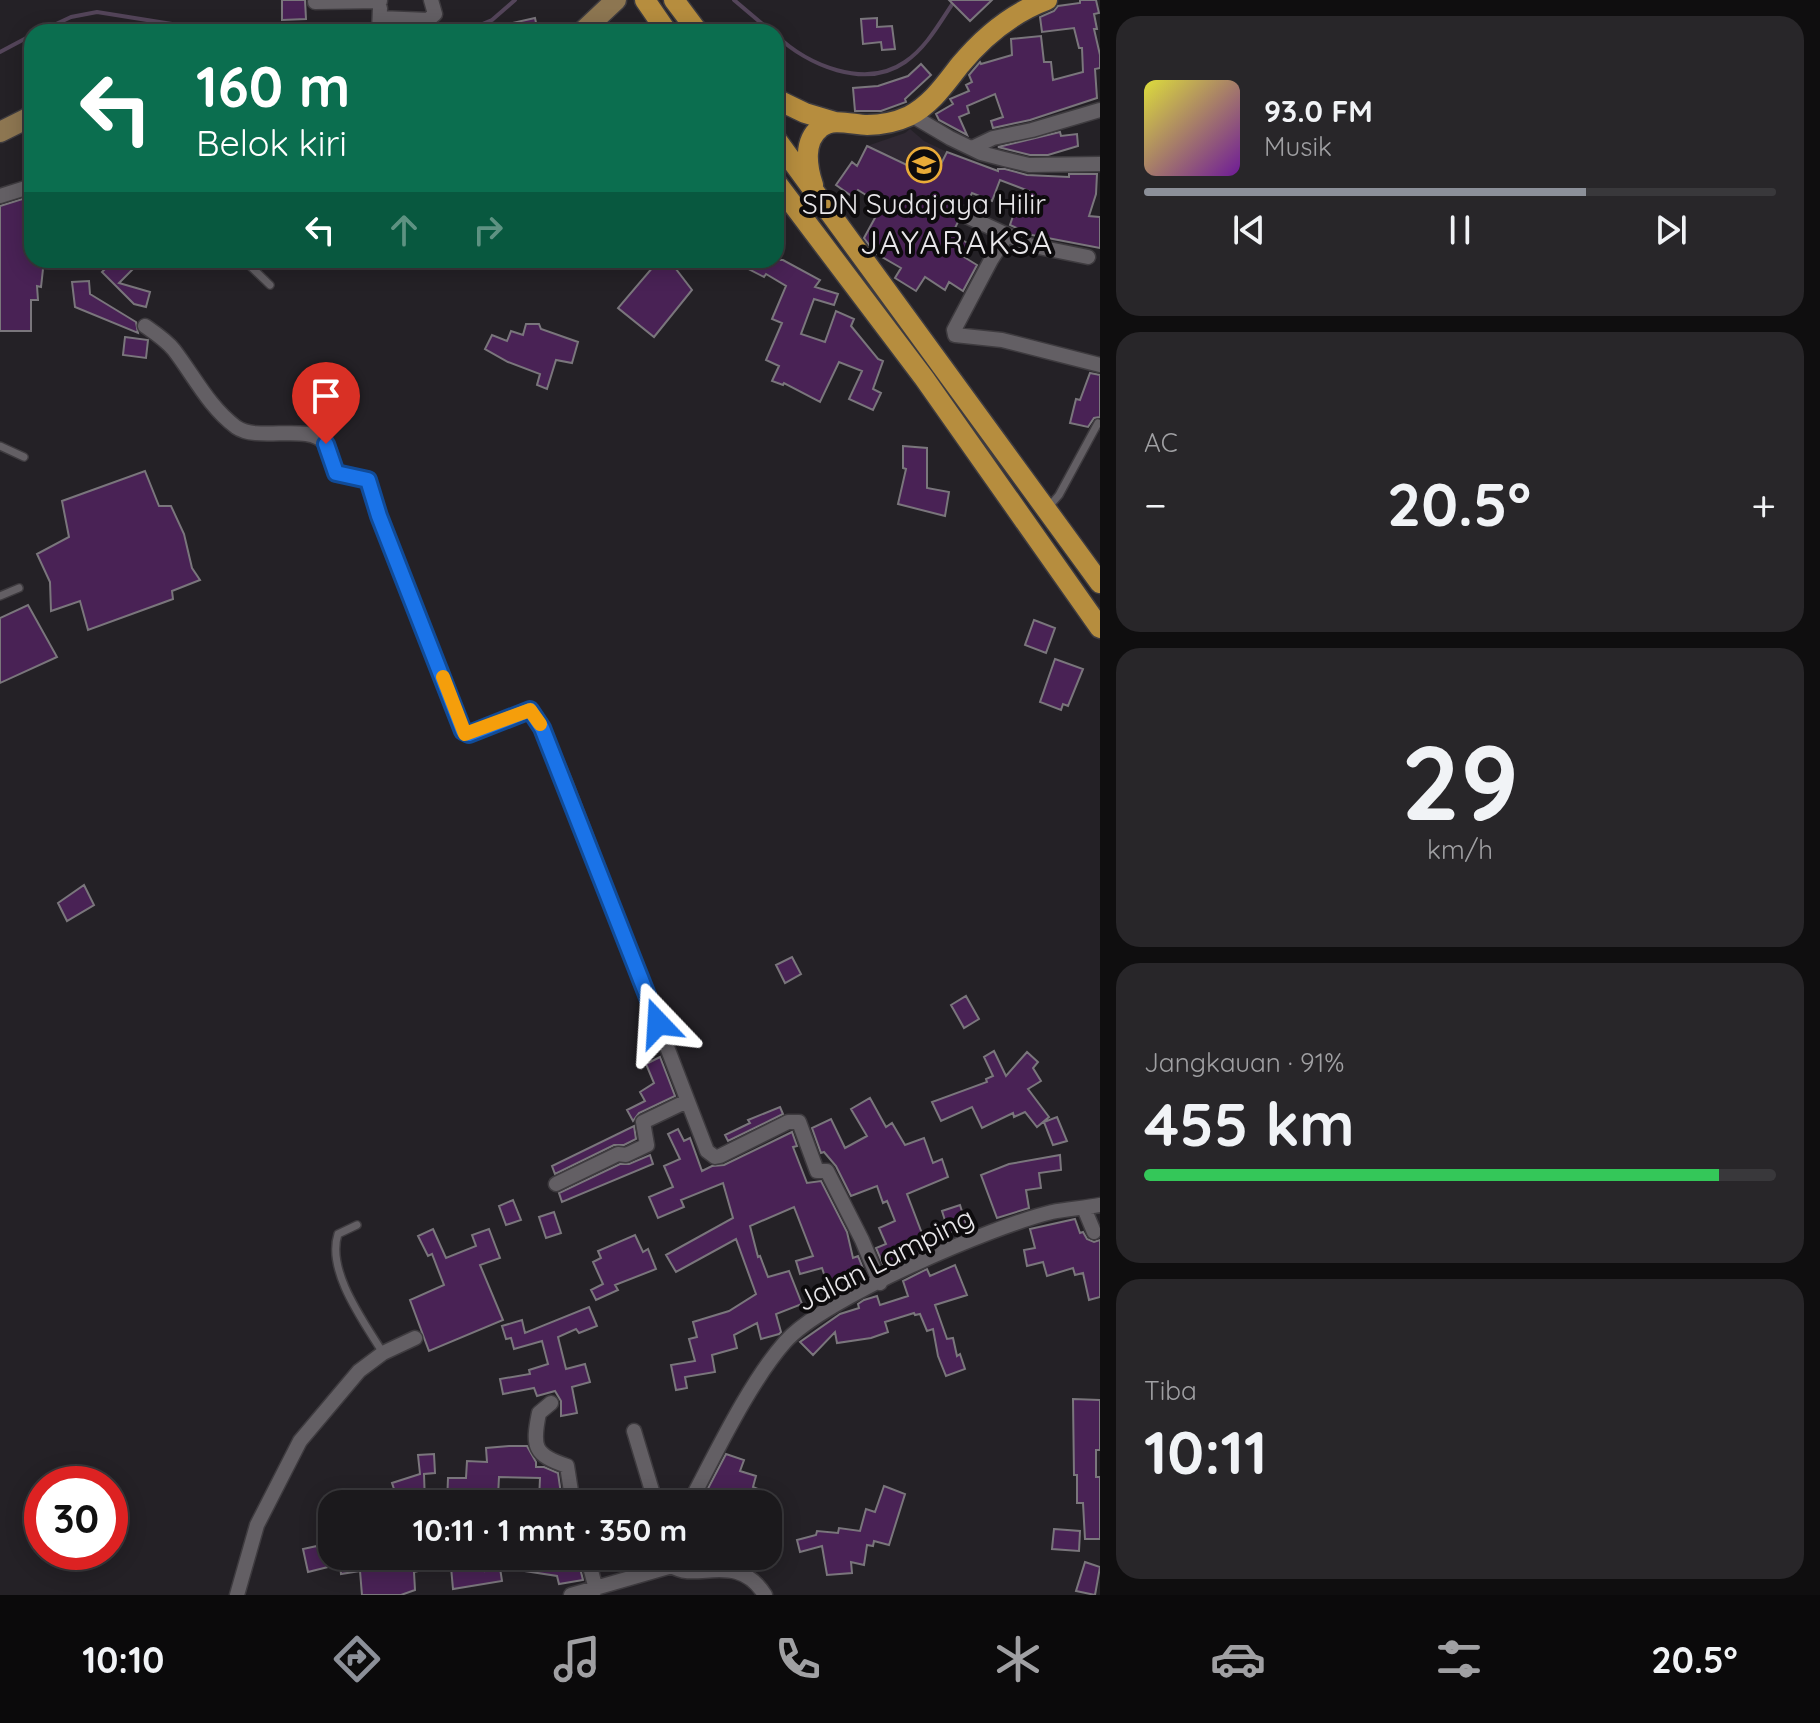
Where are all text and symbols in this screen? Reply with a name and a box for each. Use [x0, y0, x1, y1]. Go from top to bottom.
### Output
text: 160 m [196, 51, 350, 121]
icon: left [64, 56, 168, 160]
text: 93.0 FM [1264, 92, 1373, 130]
text: Belok kiri [196, 120, 347, 165]
text: Musik [1264, 130, 1332, 163]
school or university icon: SDN Sudajaya Hilir [905, 146, 943, 184]
place label: SDN Sudajaya Hilir [802, 186, 1046, 221]
icon: left [298, 208, 342, 252]
icon: ahead [382, 208, 426, 252]
icon: right [466, 208, 510, 252]
icon: previous [1227, 208, 1271, 252]
icon: pause [1438, 208, 1482, 252]
icon: next [1649, 208, 1693, 252]
district label: JAYARAKSA [860, 222, 1054, 262]
pin [292, 362, 360, 444]
icon: arrive [304, 374, 348, 418]
text: AC [1144, 426, 1178, 459]
text: 20.5° [1387, 466, 1531, 541]
text: − [1144, 477, 1167, 532]
text: + [1751, 477, 1776, 532]
text: 29 [1401, 716, 1519, 846]
text: km/h [1427, 833, 1493, 866]
position arrow [616, 981, 700, 1065]
text: Jangkauan · 91% [1144, 1046, 1345, 1079]
text: 455 km [1144, 1086, 1355, 1161]
street label: Jalan Lamping [790, 1199, 979, 1318]
text: Tiba [1144, 1374, 1197, 1407]
text: 10:11 [1144, 1414, 1267, 1489]
speed limit sign: 30 [24, 1466, 128, 1570]
text: 10:11 · 1 mnt · 350 m [413, 1511, 687, 1549]
icon: directions [329, 1631, 385, 1687]
icon: music [549, 1631, 605, 1687]
icon: phone [770, 1631, 826, 1687]
icon: climate [990, 1631, 1046, 1687]
icon: car [1210, 1631, 1266, 1687]
icon: filters [1431, 1631, 1487, 1687]
text: 10:10 [82, 1637, 164, 1682]
text: 20.5° [1651, 1637, 1738, 1682]

